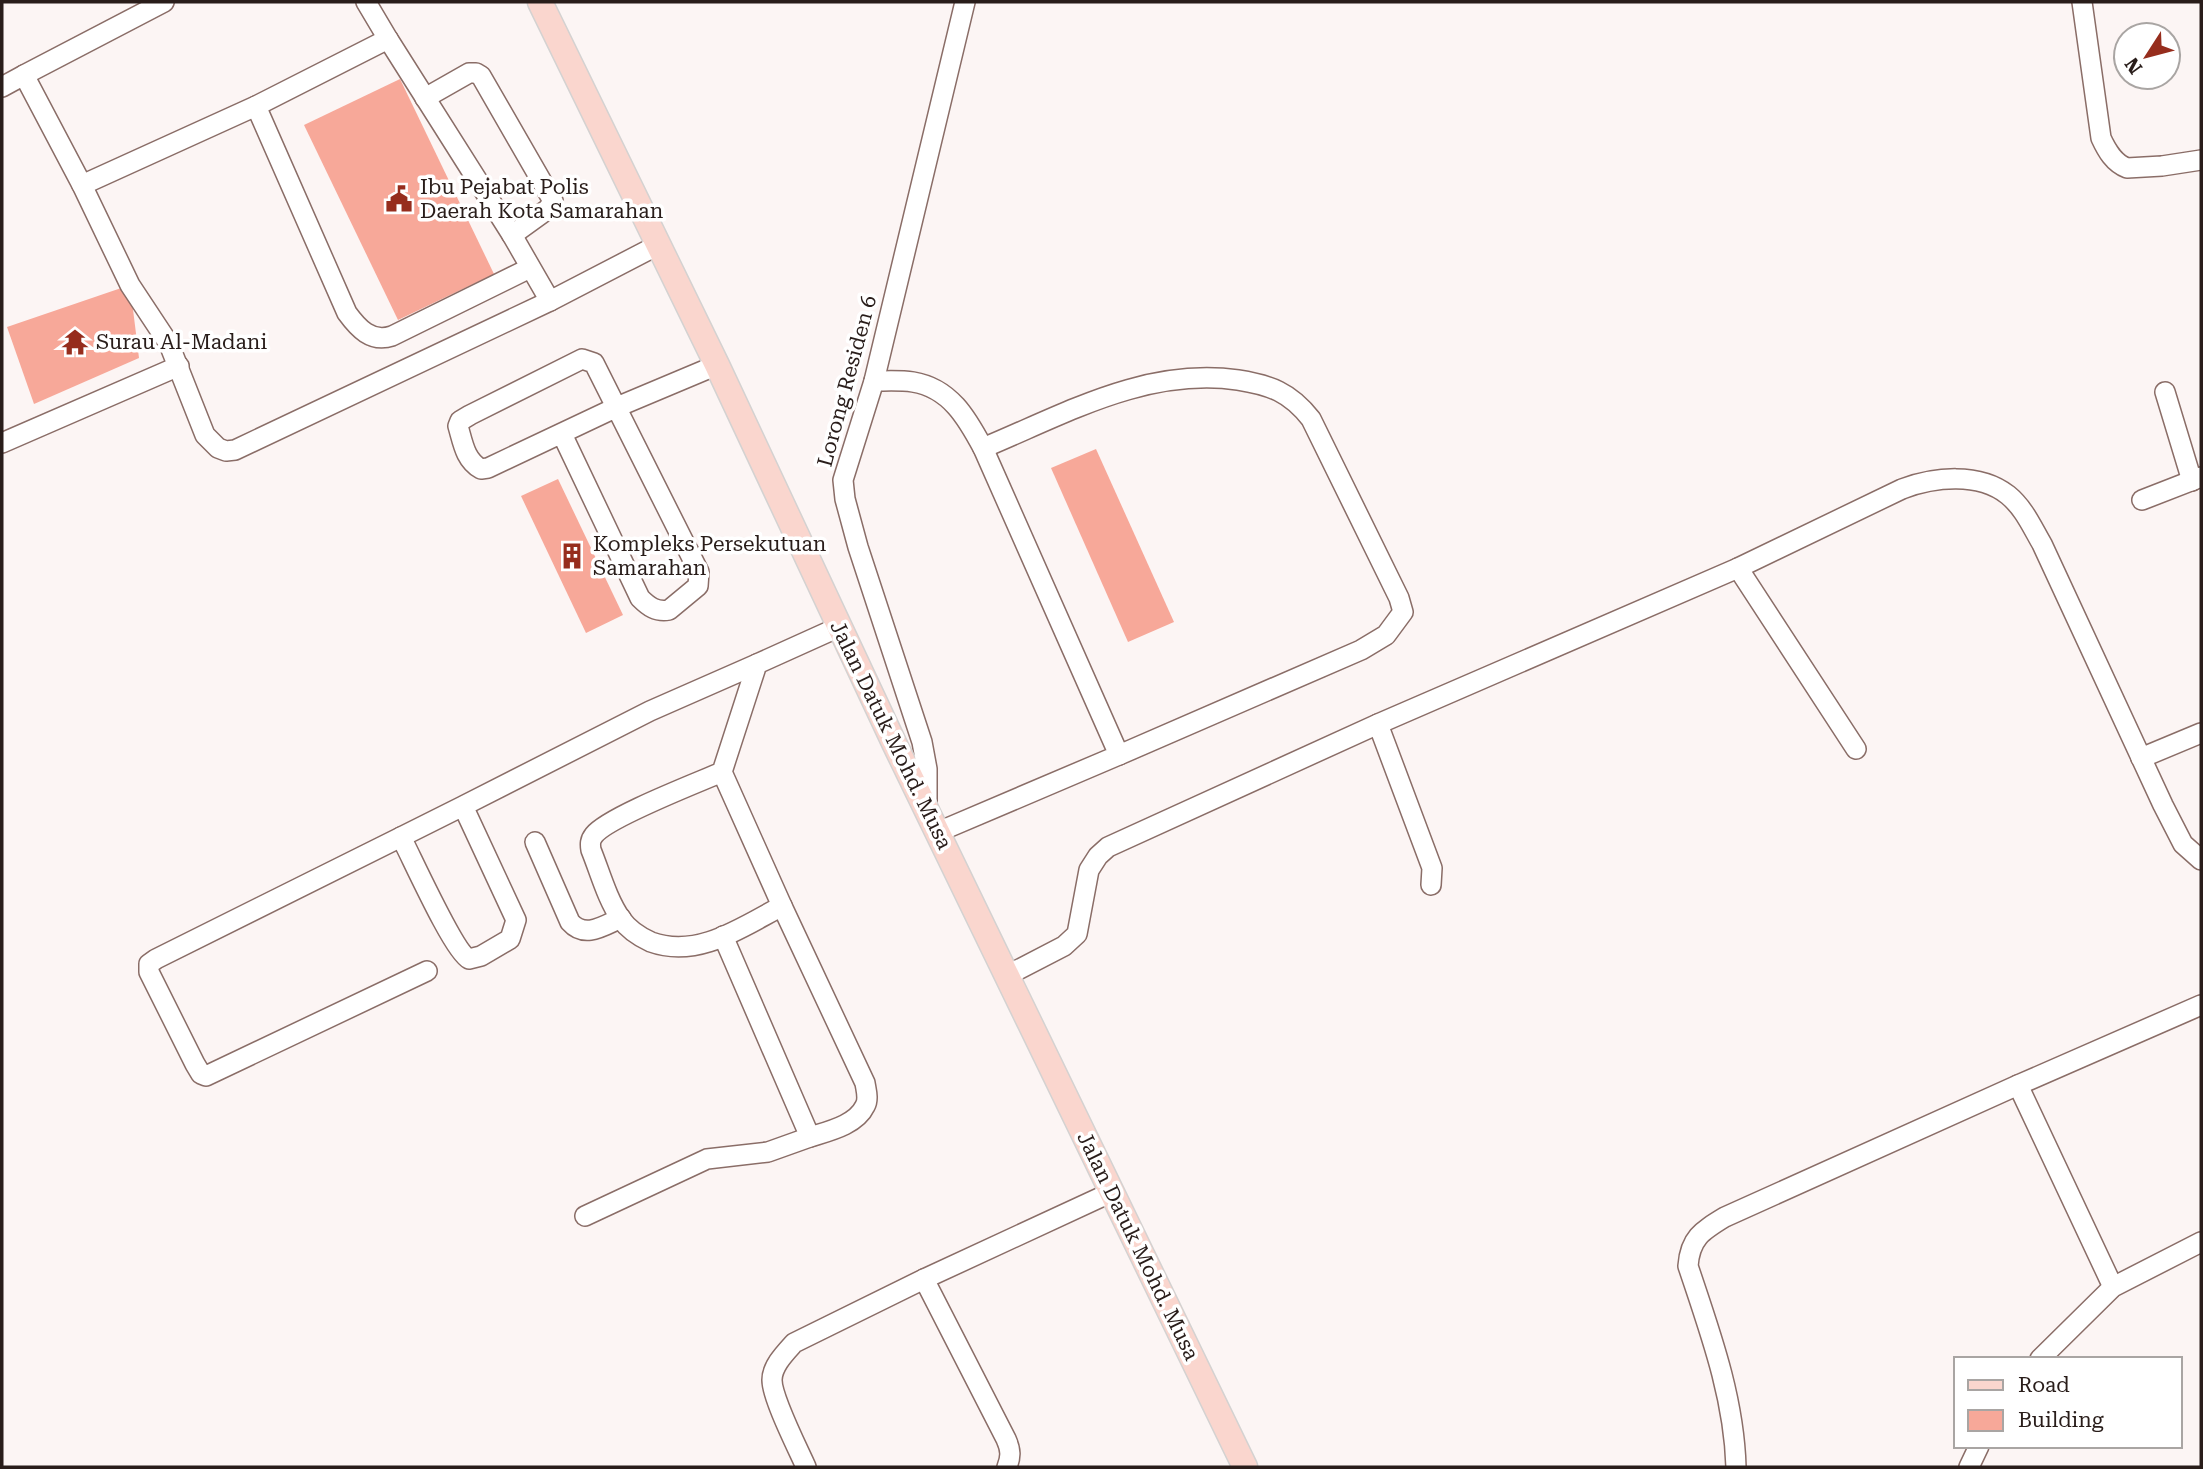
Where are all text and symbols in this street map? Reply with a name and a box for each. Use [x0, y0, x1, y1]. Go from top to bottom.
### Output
north arrow [2112, 21, 2182, 91]
text: N [2120, 53, 2147, 78]
place label: Ibu Pejabat Polis Daerah Kota Samarahan [420, 175, 664, 223]
public building icon: Ibu Pejabat Polis Daerah Kota Samarahan [384, 184, 414, 214]
street label: Lorong Residen 6 [813, 293, 881, 469]
temple icon: Surau Al-Madani [60, 327, 90, 357]
place label: Surau Al-Madani [96, 330, 267, 354]
place label: Kompleks Persekutuan Samarahan [593, 532, 827, 580]
building icon: Kompleks Persekutuan Samarahan [557, 541, 587, 571]
street label: Jalan Datuk Mohd. Musa [825, 617, 957, 854]
street label: Jalan Datuk Mohd. Musa [1072, 1128, 1204, 1365]
legend [1954, 1357, 2182, 1448]
text: Road [2018, 1373, 2070, 1397]
text: Building [2018, 1408, 2104, 1432]

